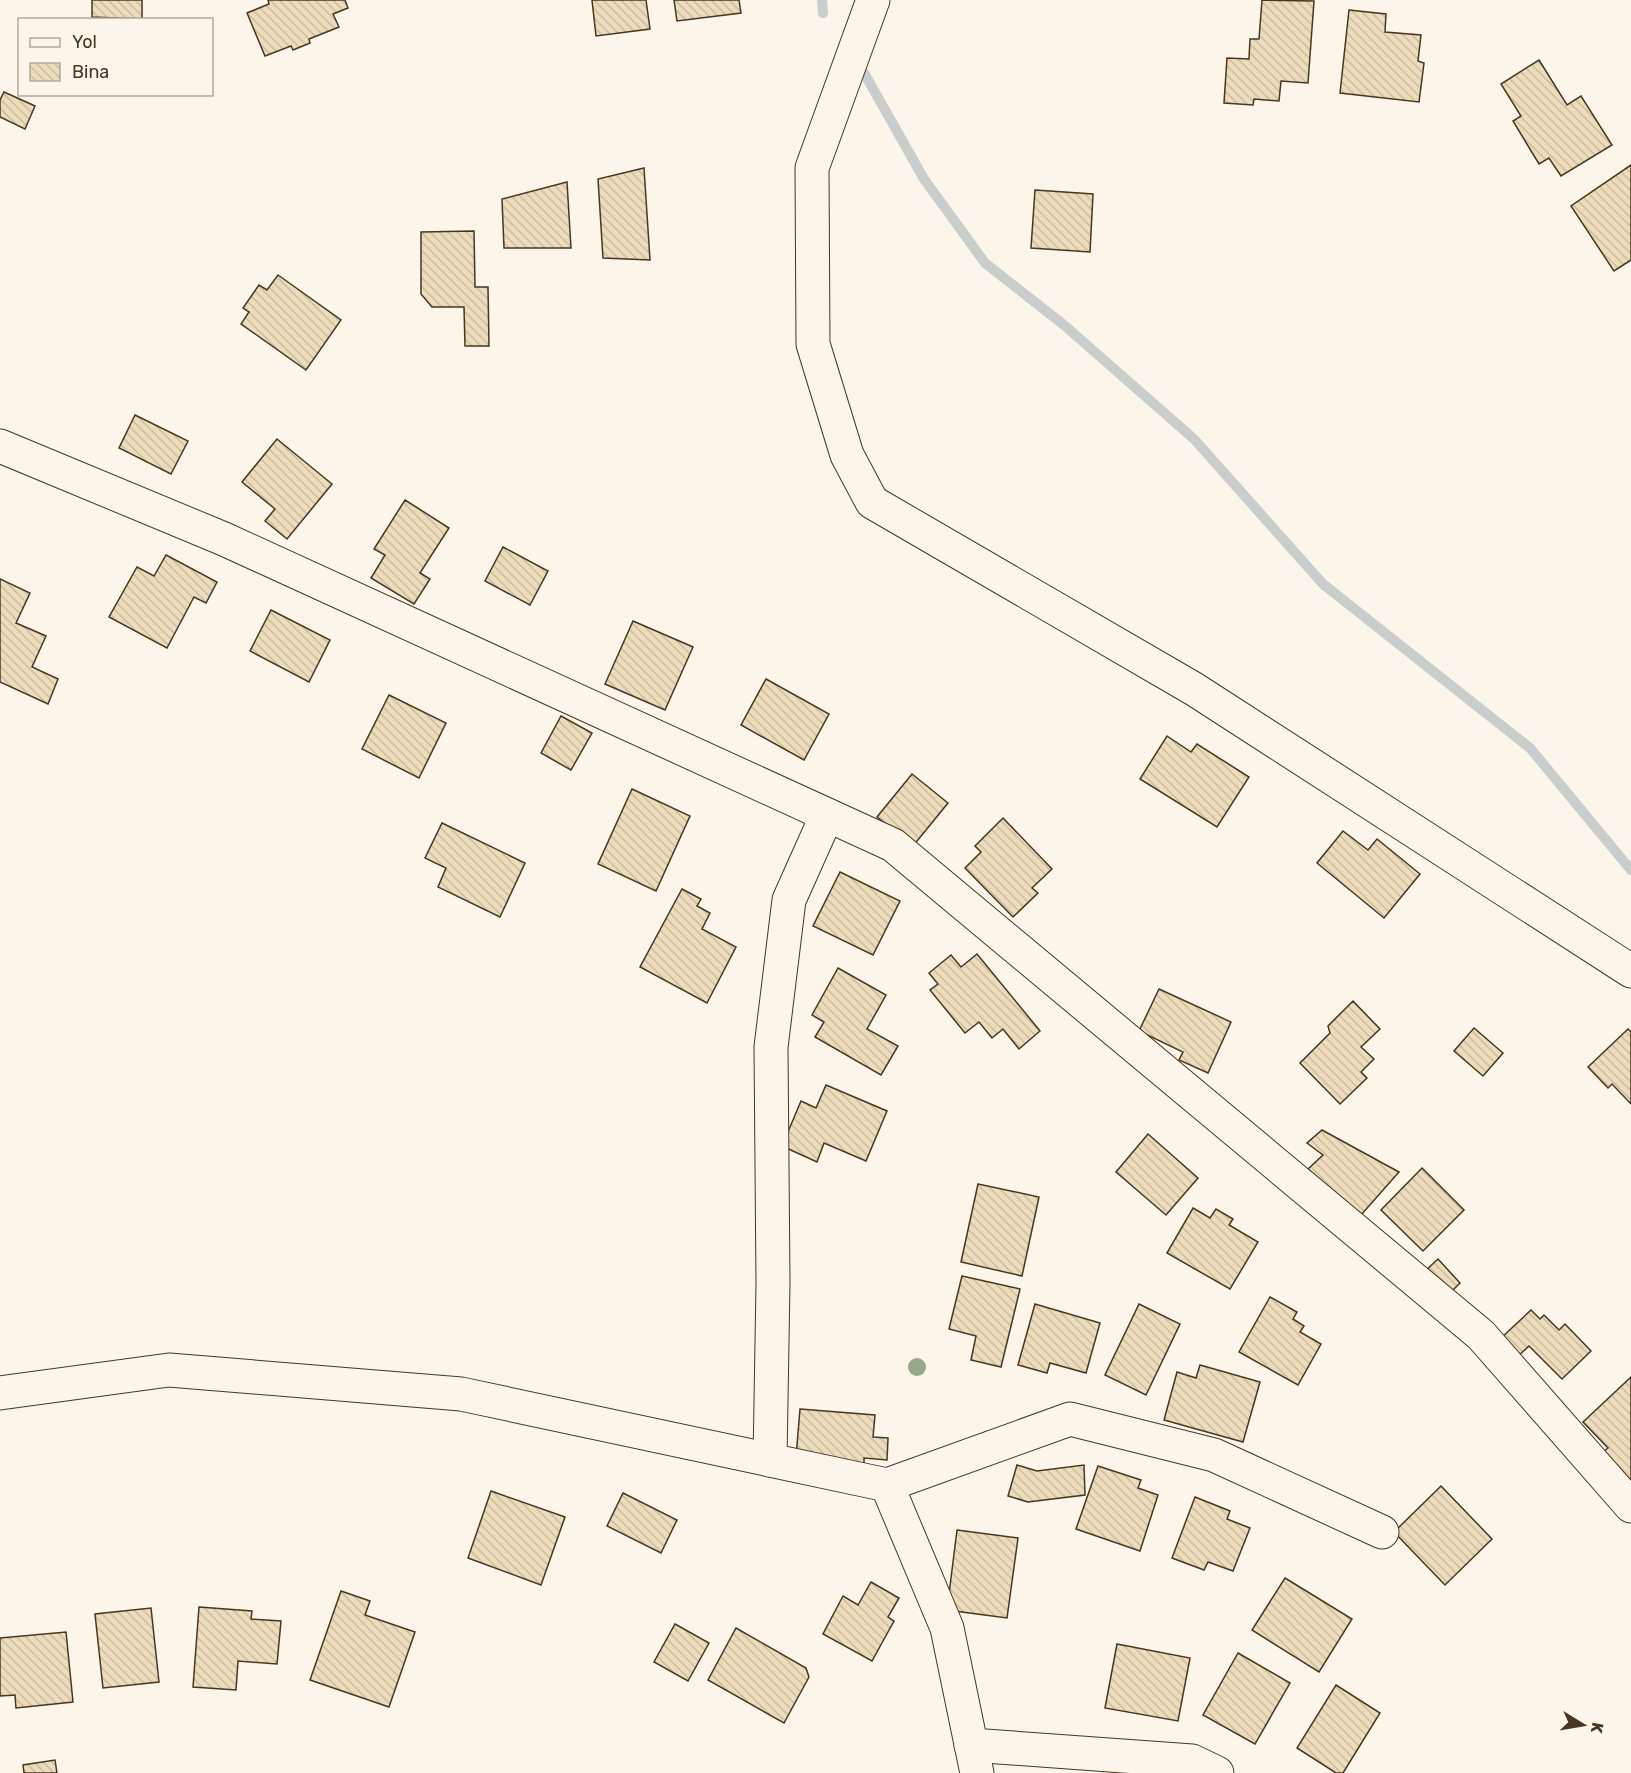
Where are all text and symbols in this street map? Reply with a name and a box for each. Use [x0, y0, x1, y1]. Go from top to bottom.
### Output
legend [18, 18, 213, 96]
text: Yol [72, 31, 97, 53]
text: Bina [72, 61, 109, 83]
north arrow [1553, 1695, 1613, 1755]
text: K [1587, 1721, 1608, 1735]

